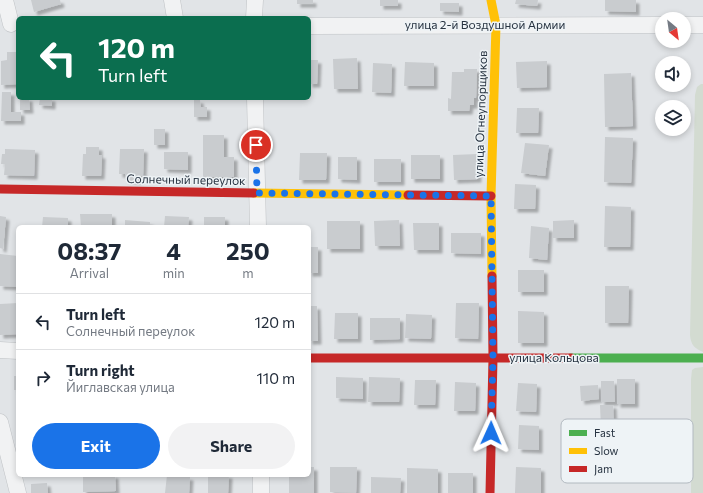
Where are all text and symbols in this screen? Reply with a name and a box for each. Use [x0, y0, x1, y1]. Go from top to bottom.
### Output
north arrow [655, 12, 691, 48]
map controls [655, 12, 691, 136]
street label: улица 2-й Воздушной Армии [405, 17, 565, 31]
text: 120 m [98, 30, 175, 64]
icon: left [32, 32, 84, 84]
street label: улица Огнеупорщиков [471, 50, 489, 178]
button: sound [655, 56, 691, 92]
text: Turn left [98, 64, 167, 86]
button: layers [655, 100, 691, 136]
pin [239, 128, 273, 162]
icon: arrive [245, 134, 267, 156]
street label: Солнечный переулок [126, 171, 246, 187]
text: 08:37 [57, 236, 121, 265]
text: 4 [166, 236, 181, 265]
text: 250 [226, 236, 270, 265]
text: Arrival [70, 265, 109, 281]
text: min [163, 265, 185, 281]
text: m [242, 265, 254, 281]
text: Turn left [66, 305, 125, 323]
icon: left [32, 311, 54, 333]
text: 120 m [255, 313, 295, 331]
text: Солнечный переулок [66, 323, 195, 339]
street label: улица Кольцова [509, 350, 599, 364]
text: Turn right [66, 361, 135, 379]
icon: right [32, 367, 54, 389]
text: 110 m [256, 369, 295, 387]
text: Йиглавская улица [66, 379, 175, 395]
position arrow [470, 412, 512, 454]
legend [561, 419, 693, 483]
button: Exit [32, 423, 160, 469]
button: Share [168, 423, 295, 469]
text: Fast [594, 426, 616, 439]
text: Slow [594, 444, 619, 457]
text: Jam [594, 462, 613, 476]

